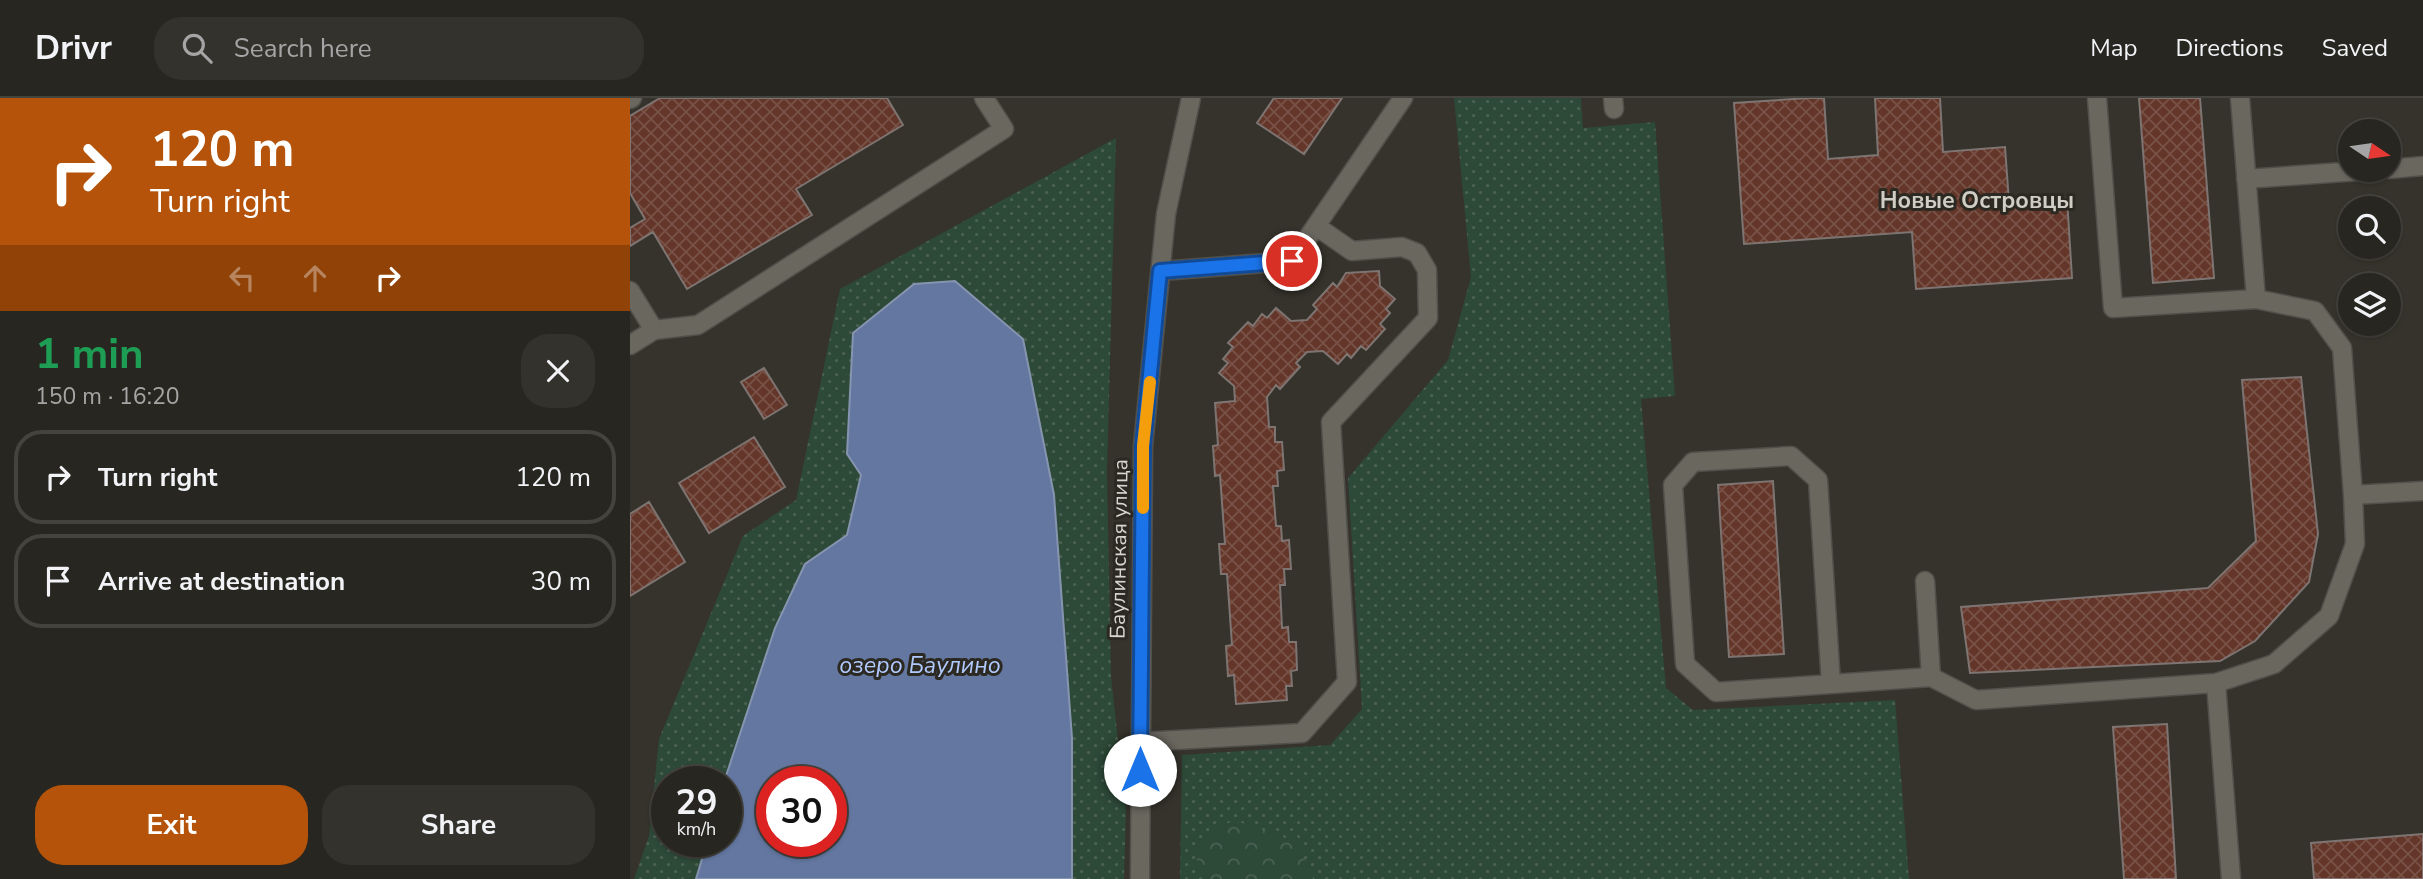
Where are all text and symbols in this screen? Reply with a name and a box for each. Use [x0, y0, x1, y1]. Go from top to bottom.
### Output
search box [154, 17, 644, 80]
text: Drivr [35, 26, 112, 71]
icon: search [178, 29, 216, 67]
text: Search here [234, 31, 372, 66]
text: Map [2090, 32, 2137, 64]
text: Directions [2175, 32, 2284, 64]
text: Saved [2322, 32, 2388, 64]
text: 120 m [150, 116, 294, 183]
north arrow [2338, 119, 2401, 182]
map controls [2338, 119, 2401, 336]
icon: right [35, 126, 126, 217]
text: Turn right [150, 180, 290, 223]
district label: Новые Островцы [1880, 185, 2074, 216]
button: search [2338, 196, 2401, 259]
pin [1262, 231, 1322, 291]
icon: arrive [1273, 242, 1311, 280]
icon: left [223, 259, 261, 297]
icon: ahead [296, 259, 334, 297]
icon: right [369, 259, 407, 297]
button: layers [2338, 273, 2401, 336]
text: 1 min [35, 326, 144, 383]
button: close [521, 334, 595, 408]
text: 150 m · 16:20 [35, 381, 180, 412]
icon: right [39, 458, 77, 496]
street label: Баулинская улица [1103, 459, 1135, 639]
text: Turn right [98, 460, 217, 495]
text: 120 m [515, 460, 591, 495]
icon: arrive [39, 562, 77, 600]
text: Arrive at destination [98, 564, 345, 599]
text: 30 m [531, 564, 591, 599]
water label: озеро Баулино [839, 650, 1001, 681]
position arrow [1103, 733, 1177, 807]
speed limit sign: 30 [756, 766, 847, 857]
text: 29 [675, 779, 718, 826]
button: Exit [35, 785, 308, 865]
button: Share [322, 785, 595, 865]
text: km/h [677, 817, 716, 841]

